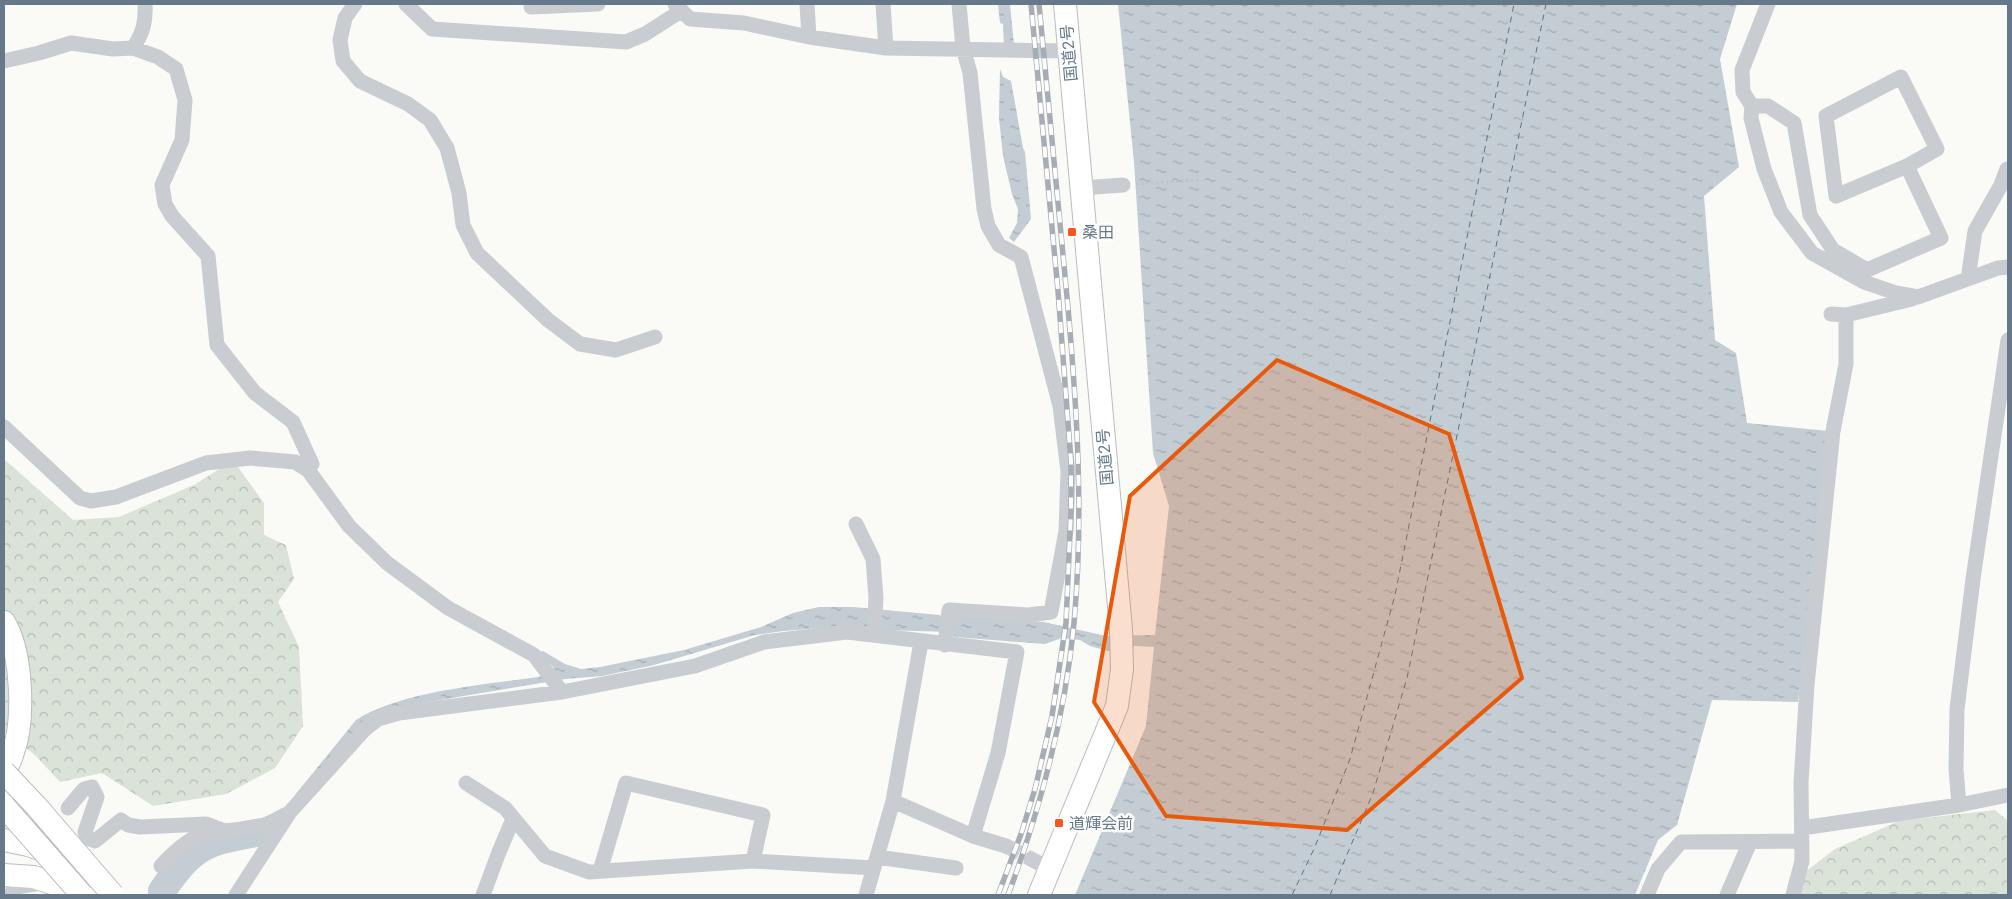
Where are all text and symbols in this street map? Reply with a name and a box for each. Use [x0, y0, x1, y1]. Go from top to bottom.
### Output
street label: 国道2号 [1057, 24, 1081, 82]
place label: 桑田 [1082, 223, 1114, 242]
marker: 桑田 [1066, 226, 1078, 238]
street label: 国道2号 [1093, 428, 1117, 486]
place label: 道輝会前 [1069, 814, 1133, 833]
marker: 道輝会前 [1053, 817, 1065, 829]

